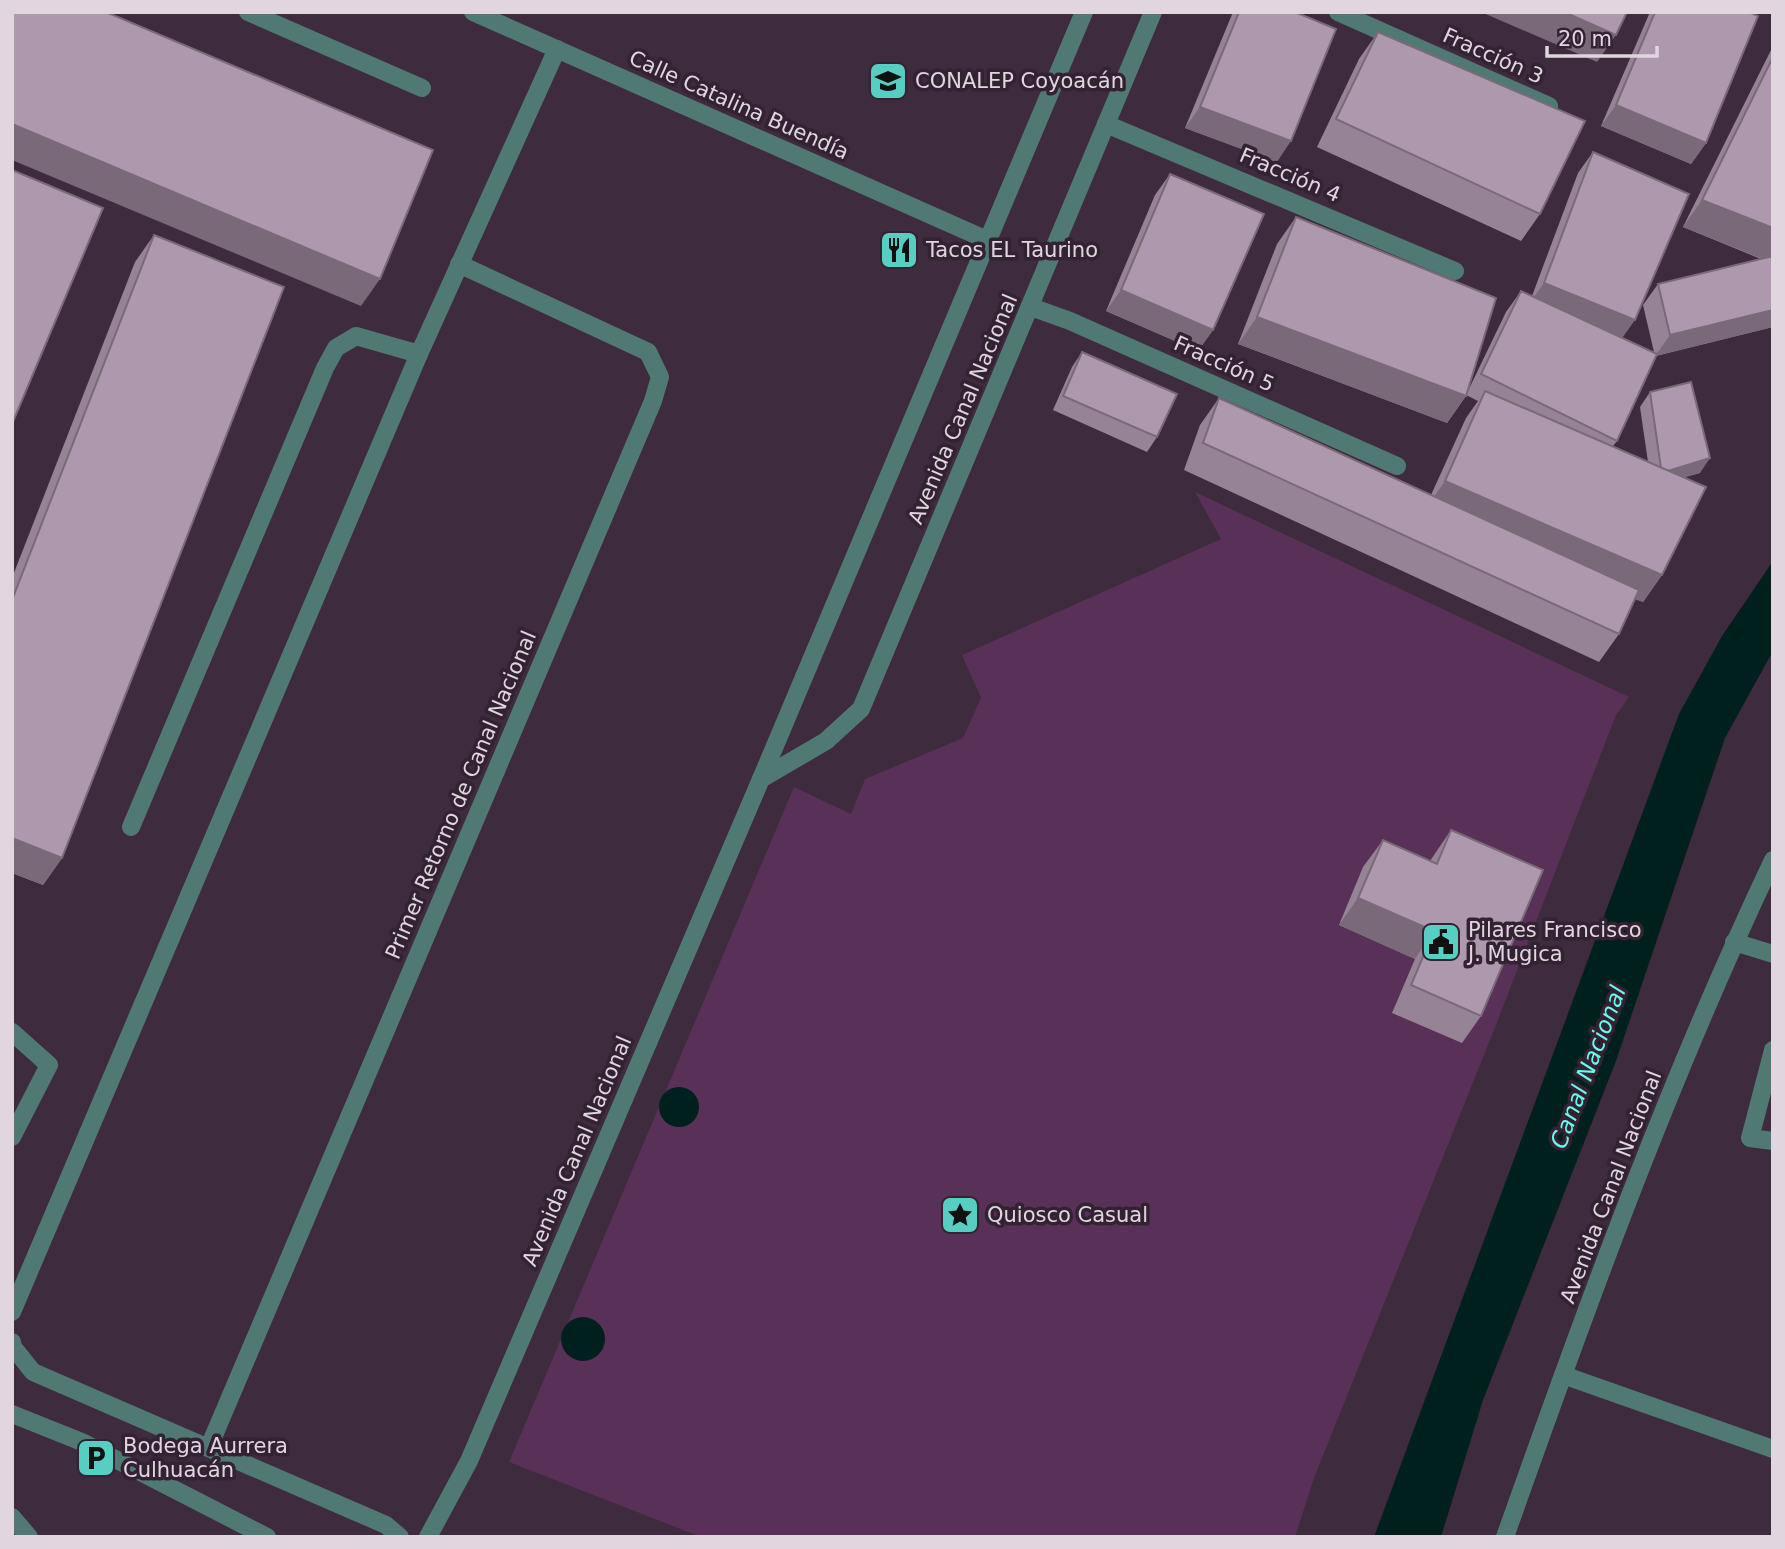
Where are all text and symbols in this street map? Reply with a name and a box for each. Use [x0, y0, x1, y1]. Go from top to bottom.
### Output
scale bar [1547, 14, 1657, 58]
street label: Fracción 3 [1439, 23, 1547, 89]
text: 20 m [1558, 27, 1612, 51]
street label: Calle Catalina Buendía [625, 46, 853, 164]
school or university icon: CONALEP Coyoacán [867, 60, 909, 102]
place label: CONALEP Coyoacán [915, 69, 1124, 93]
street label: Fracción 4 [1236, 143, 1344, 207]
restaurant icon: Tacos EL Taurino [878, 229, 920, 271]
place label: Tacos EL Taurino [925, 238, 1098, 262]
street label: Avenida Canal Nacional [904, 290, 1022, 528]
street label: Fracción 5 [1170, 331, 1278, 397]
street label: Primer Retorno de Canal Nacional [381, 627, 541, 963]
place label: Pilares Francisco J. Mugica [1466, 918, 1642, 966]
public building icon: Pilares Francisco J. Mugica [1420, 921, 1462, 963]
water label: Canal Nacional [1545, 981, 1631, 1152]
street label: Avenida Canal Nacional [518, 1032, 636, 1270]
street label: Avenida Canal Nacional [1555, 1067, 1667, 1307]
place icon: Quiosco Casual [939, 1194, 981, 1236]
place label: Quiosco Casual [987, 1203, 1148, 1227]
place label: Bodega Aurrera Culhuacán [123, 1434, 288, 1482]
parking icon: Bodega Aurrera Culhuacán [75, 1437, 117, 1479]

